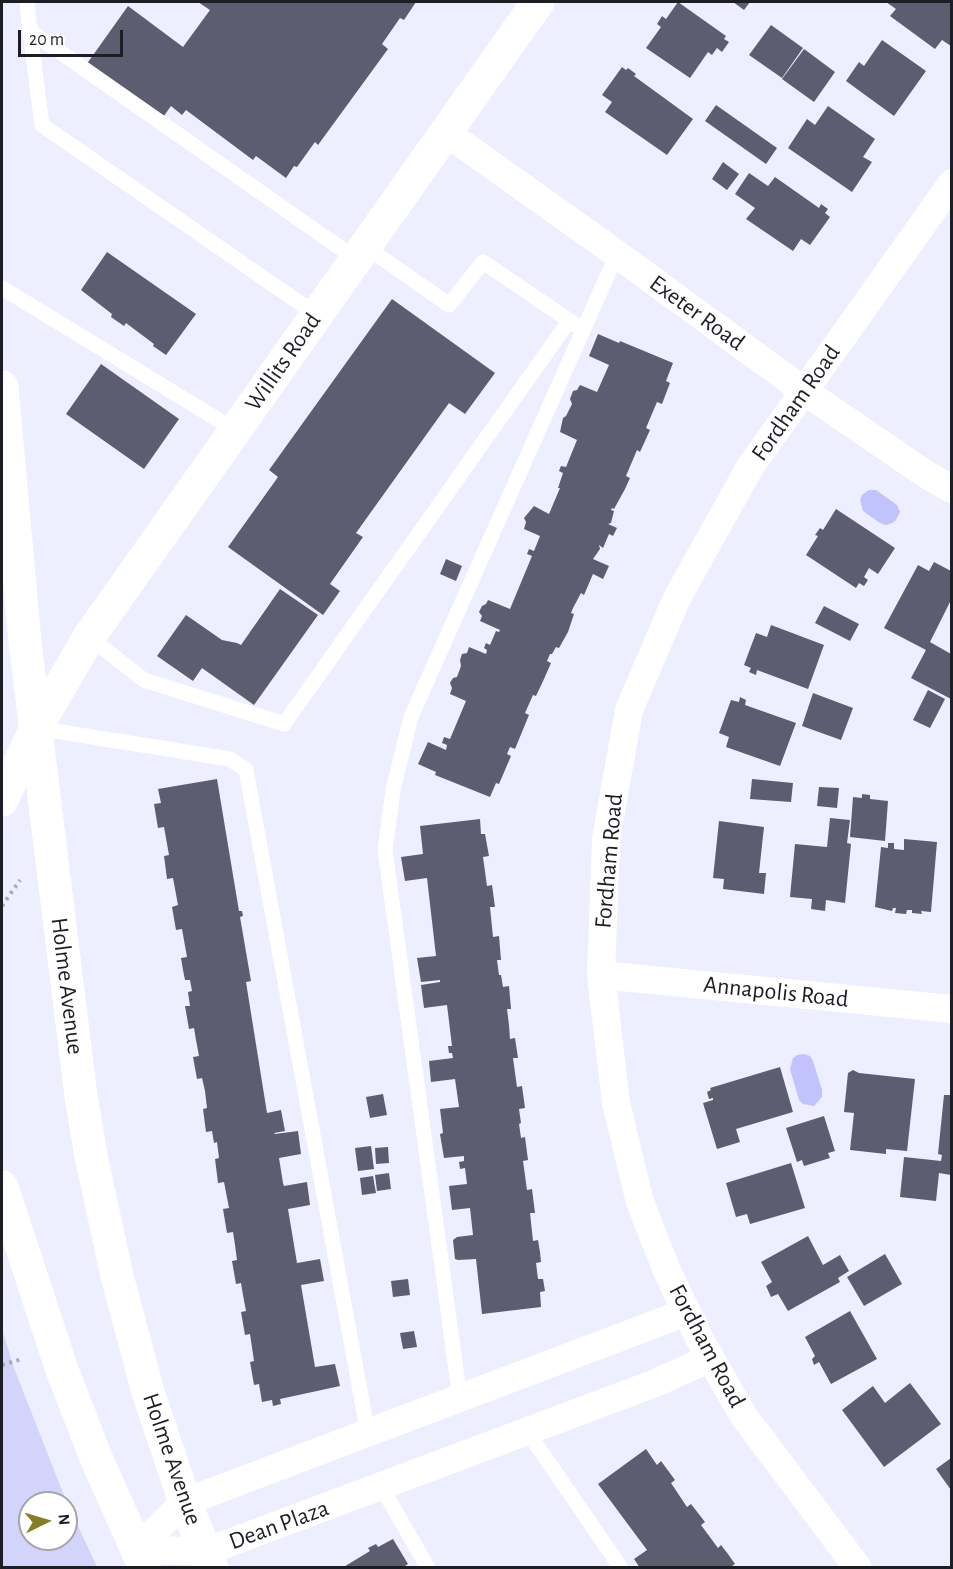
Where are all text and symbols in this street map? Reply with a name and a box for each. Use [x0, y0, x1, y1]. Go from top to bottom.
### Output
scale bar [21, 18, 126, 56]
text: 20 m [29, 31, 64, 49]
street label: Exeter Road [644, 269, 750, 357]
street label: Willits Road [239, 307, 327, 417]
street label: Fordham Road [745, 339, 847, 467]
street label: Fordham Road [589, 792, 629, 930]
street label: Holme Avenue [44, 916, 90, 1056]
street label: Annapolis Road [702, 970, 850, 1014]
street label: Fordham Road [662, 1279, 752, 1413]
street label: Holme Avenue [136, 1389, 208, 1529]
north arrow [18, 1491, 78, 1551]
street label: Dean Plaza [225, 1494, 333, 1556]
text: N [55, 1513, 72, 1526]

